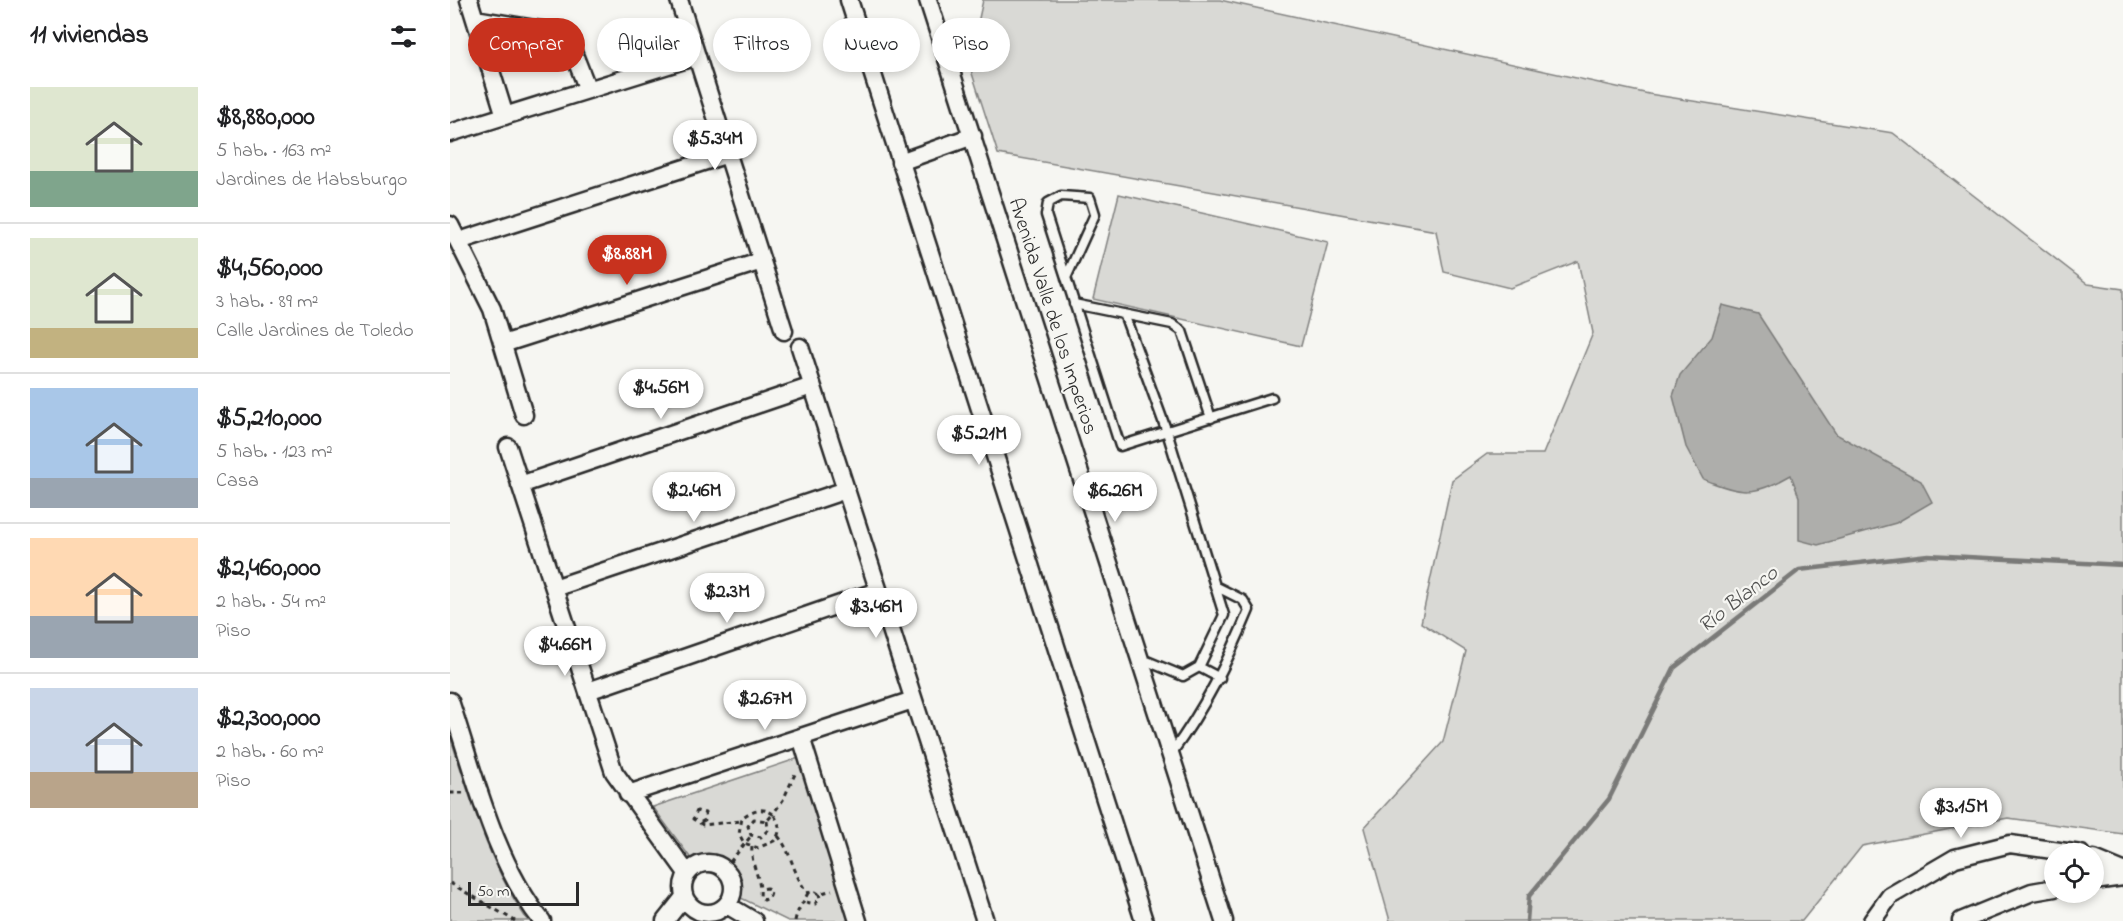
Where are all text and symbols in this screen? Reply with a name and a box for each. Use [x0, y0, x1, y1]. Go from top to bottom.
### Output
text: 11 viviendas [30, 17, 149, 55]
chip: Comprar [468, 18, 585, 72]
chip: Alquilar [597, 18, 701, 72]
chip: Filtros [713, 18, 811, 72]
chip: Nuevo [823, 18, 920, 72]
chip: Piso [932, 18, 1010, 72]
icon: filters [387, 20, 420, 53]
text: $8,880,000 [216, 99, 315, 137]
icon: home [78, 111, 150, 183]
pin: $5.34M [666, 120, 764, 171]
text: $5.34M [687, 125, 743, 154]
text: 5 hab. · 163 m² [216, 137, 332, 166]
text: Jardines de Habsburgo [216, 166, 408, 195]
street label: Avenida Valle de los Imperios [1000, 194, 1105, 439]
pin: $8.88M [578, 235, 676, 286]
text: $8.88M [602, 240, 652, 269]
text: $4,560,000 [216, 250, 323, 288]
icon: home [78, 262, 150, 334]
text: 3 hab. · 89 m² [216, 288, 318, 317]
text: Calle Jardines de Toledo [216, 317, 414, 346]
pin: $4.56M [612, 369, 710, 420]
text: $4.56M [633, 374, 689, 403]
text: $5,210,000 [216, 400, 322, 438]
icon: home [78, 412, 150, 484]
pin: $5.21M [930, 415, 1028, 466]
text: $5.21M [951, 420, 1007, 449]
text: 5 hab. · 123 m² [216, 438, 333, 467]
text: Casa [216, 467, 259, 496]
pin: $2.46M [645, 472, 743, 523]
pin: $6.26M [1066, 472, 1164, 523]
text: $2.46M [666, 477, 722, 506]
text: $6.26M [1087, 477, 1143, 506]
text: $2,460,000 [216, 550, 321, 588]
water label: Río Blanco [1692, 558, 1787, 642]
icon: home [78, 562, 150, 634]
pin: $2.3M [685, 573, 769, 624]
text: $2.3M [704, 578, 750, 607]
text: 2 hab. · 54 m² [216, 588, 326, 617]
pin: $3.46M [827, 588, 925, 639]
text: $3.46M [849, 593, 903, 622]
text: Piso [216, 617, 251, 646]
pin: $4.66M [516, 626, 614, 677]
text: $4.66M [538, 631, 592, 660]
pin: $2.67M [716, 680, 814, 731]
text: $2.67M [737, 685, 793, 714]
text: $2,300,000 [216, 700, 321, 738]
icon: home [78, 712, 150, 784]
text: 2 hab. · 60 m² [216, 738, 324, 767]
text: Piso [216, 767, 251, 796]
pin: $3.15M [1912, 788, 2010, 839]
text: $3.15M [1934, 793, 1988, 822]
map controls [2044, 843, 2104, 903]
button: locate [2044, 843, 2104, 903]
scale bar [468, 879, 579, 906]
text: 50 m [477, 880, 509, 904]

